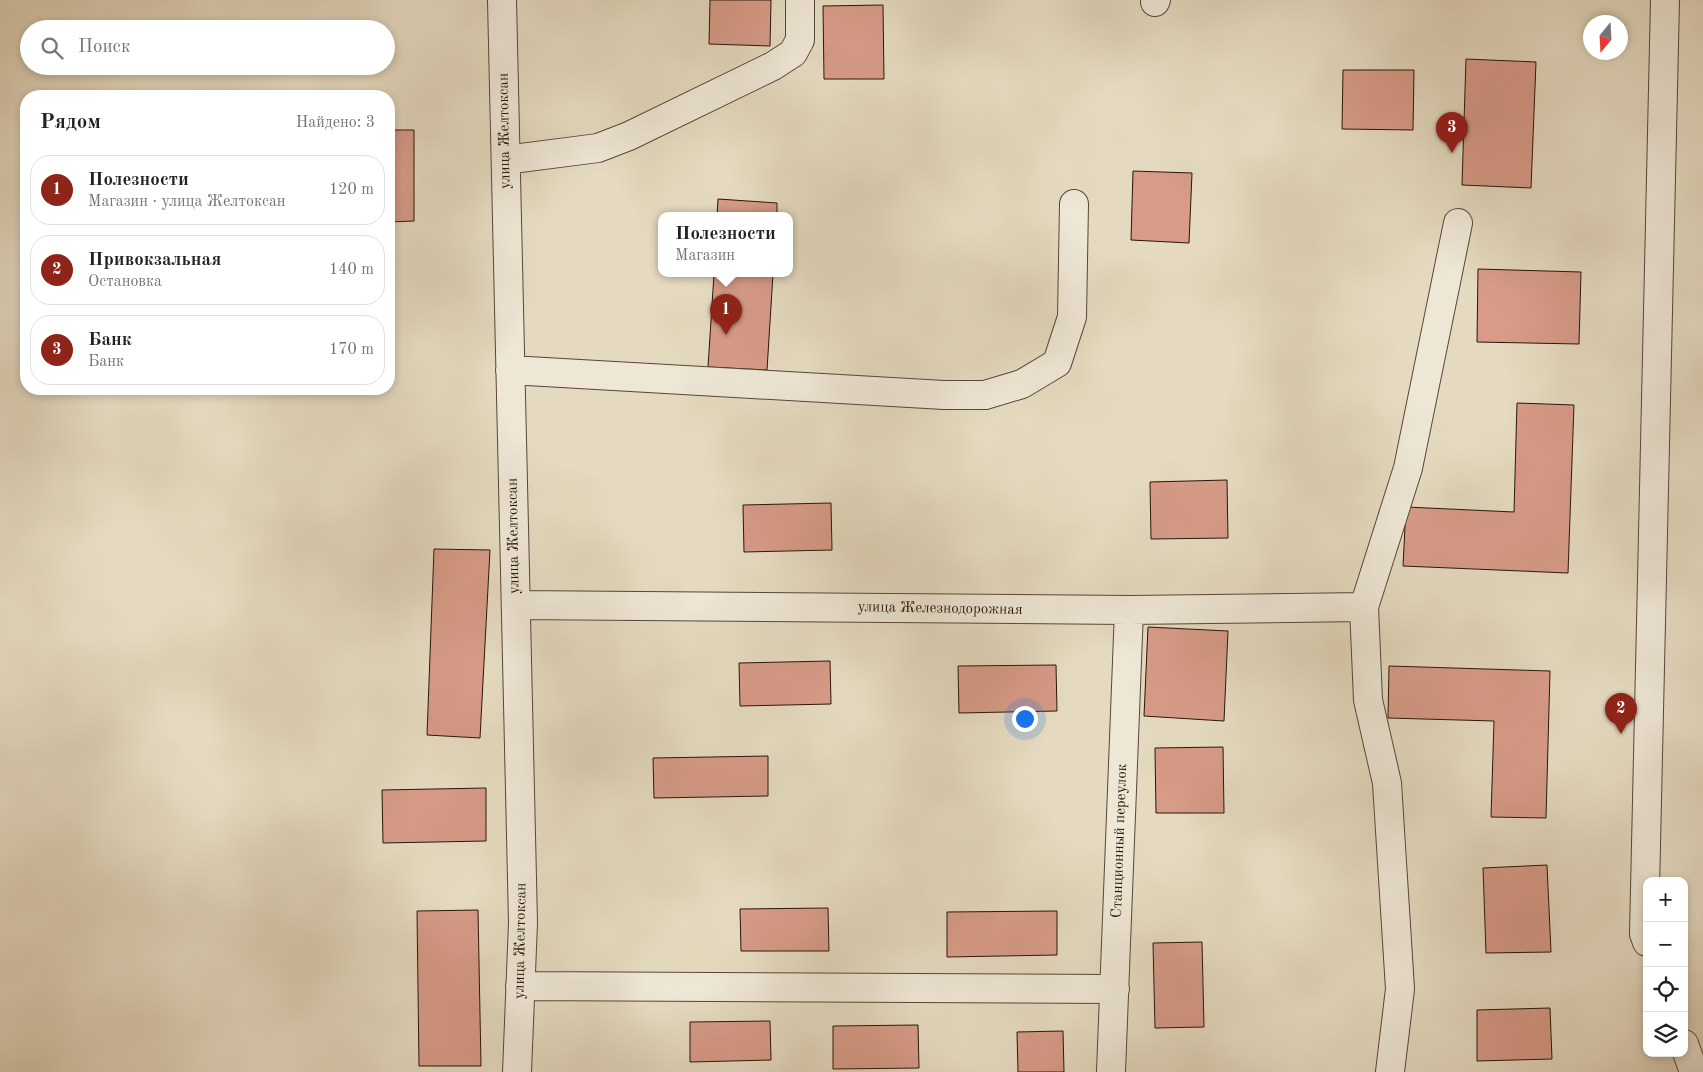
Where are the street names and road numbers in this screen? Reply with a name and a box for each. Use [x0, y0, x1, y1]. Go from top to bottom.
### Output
street label: улица Желтоксан [496, 73, 514, 189]
street label: улица Желтоксан [505, 478, 523, 594]
street label: улица Железнодорожная [857, 600, 1023, 618]
street label: Станционный переулок [1110, 763, 1130, 918]
street label: улица Желтоксан [512, 883, 530, 999]

